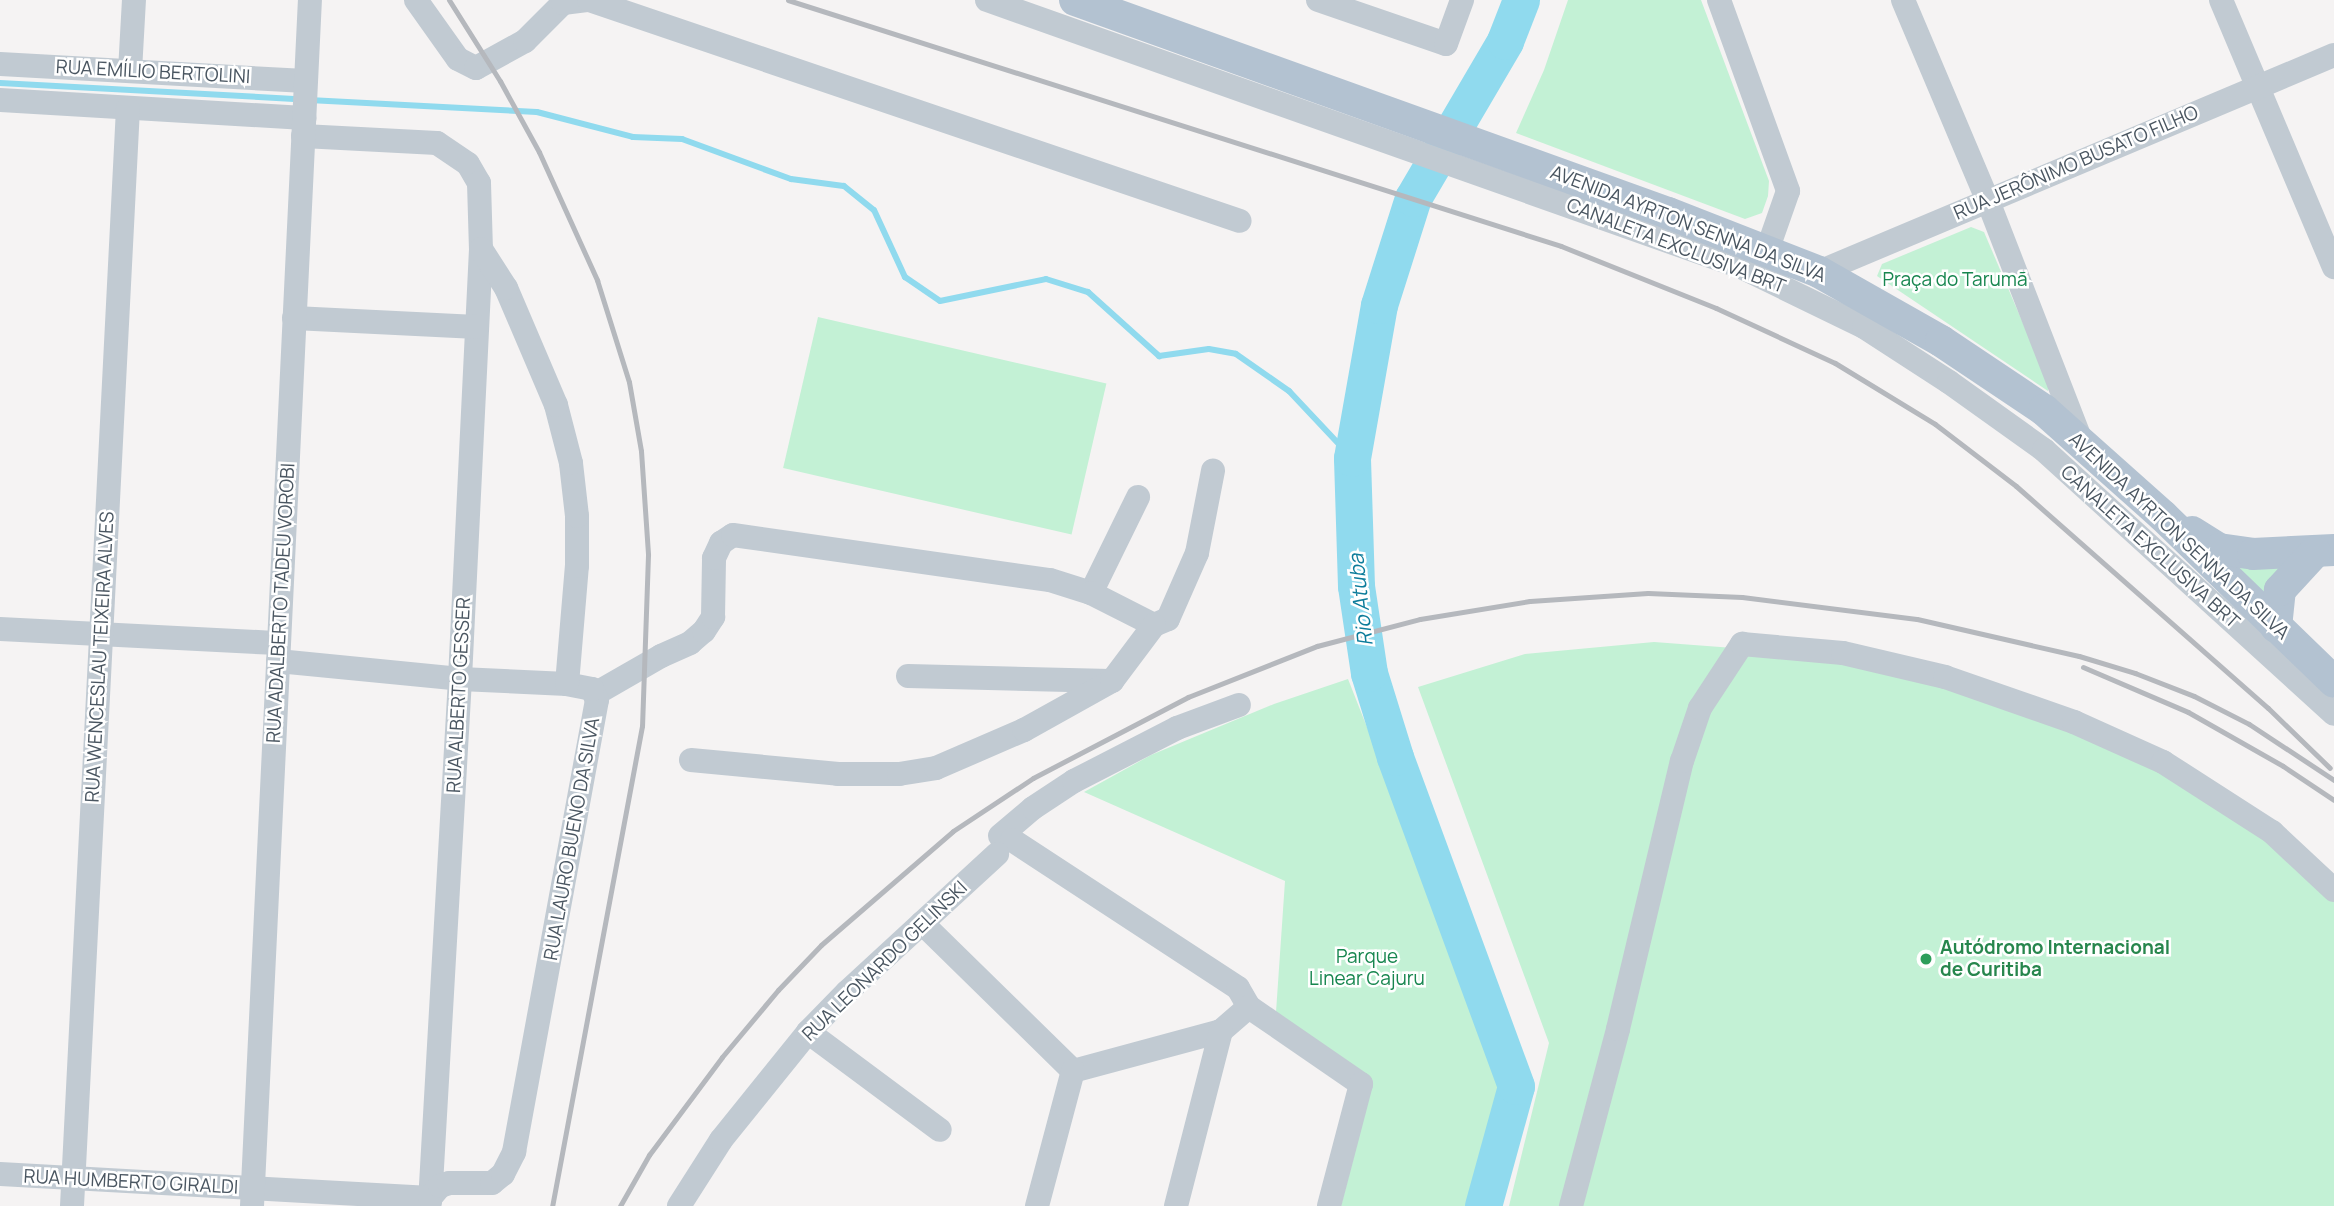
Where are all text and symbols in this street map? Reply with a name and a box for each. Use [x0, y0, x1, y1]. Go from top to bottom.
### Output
street label: RUA EMÍLIO BERTOLINI [55, 56, 251, 88]
street label: RUA JERÔNIMO BUSATO FILHO [1950, 101, 2202, 225]
street label: AVENIDA AYRTON SENNA DA SILVA [1547, 161, 1829, 287]
street label: CANALETA EXCLUSIVA BRT [1563, 194, 1789, 298]
park label: Praça do Tarumã [1883, 269, 2027, 291]
street label: AVENIDA AYRTON SENNA DA SILVA [2064, 428, 2294, 644]
street label: CANALETA EXCLUSIVA BRT [2056, 461, 2244, 633]
street label: RUA ADALBERTO TADEU VOROBI [262, 462, 300, 744]
street label: RUA WENCESLAU TEIXEIRA ALVES [81, 511, 119, 803]
water label: Rio Atuba [1343, 553, 1377, 647]
street label: RUA ALBERTO GESSER [442, 597, 476, 793]
street label: RUA LAURO BUENO DA SILVA [539, 716, 605, 962]
street label: RUA LEONARDO GELINSKI [798, 876, 972, 1046]
place label: Autódromo Internacional de Curitiba [1940, 937, 2170, 981]
park label: Parque Linear Cajuru [1309, 946, 1425, 990]
marker: Autódromo Internacional de Curitiba [1918, 951, 1934, 967]
street label: RUA HUMBERTO GIRALDI [23, 1165, 239, 1199]

